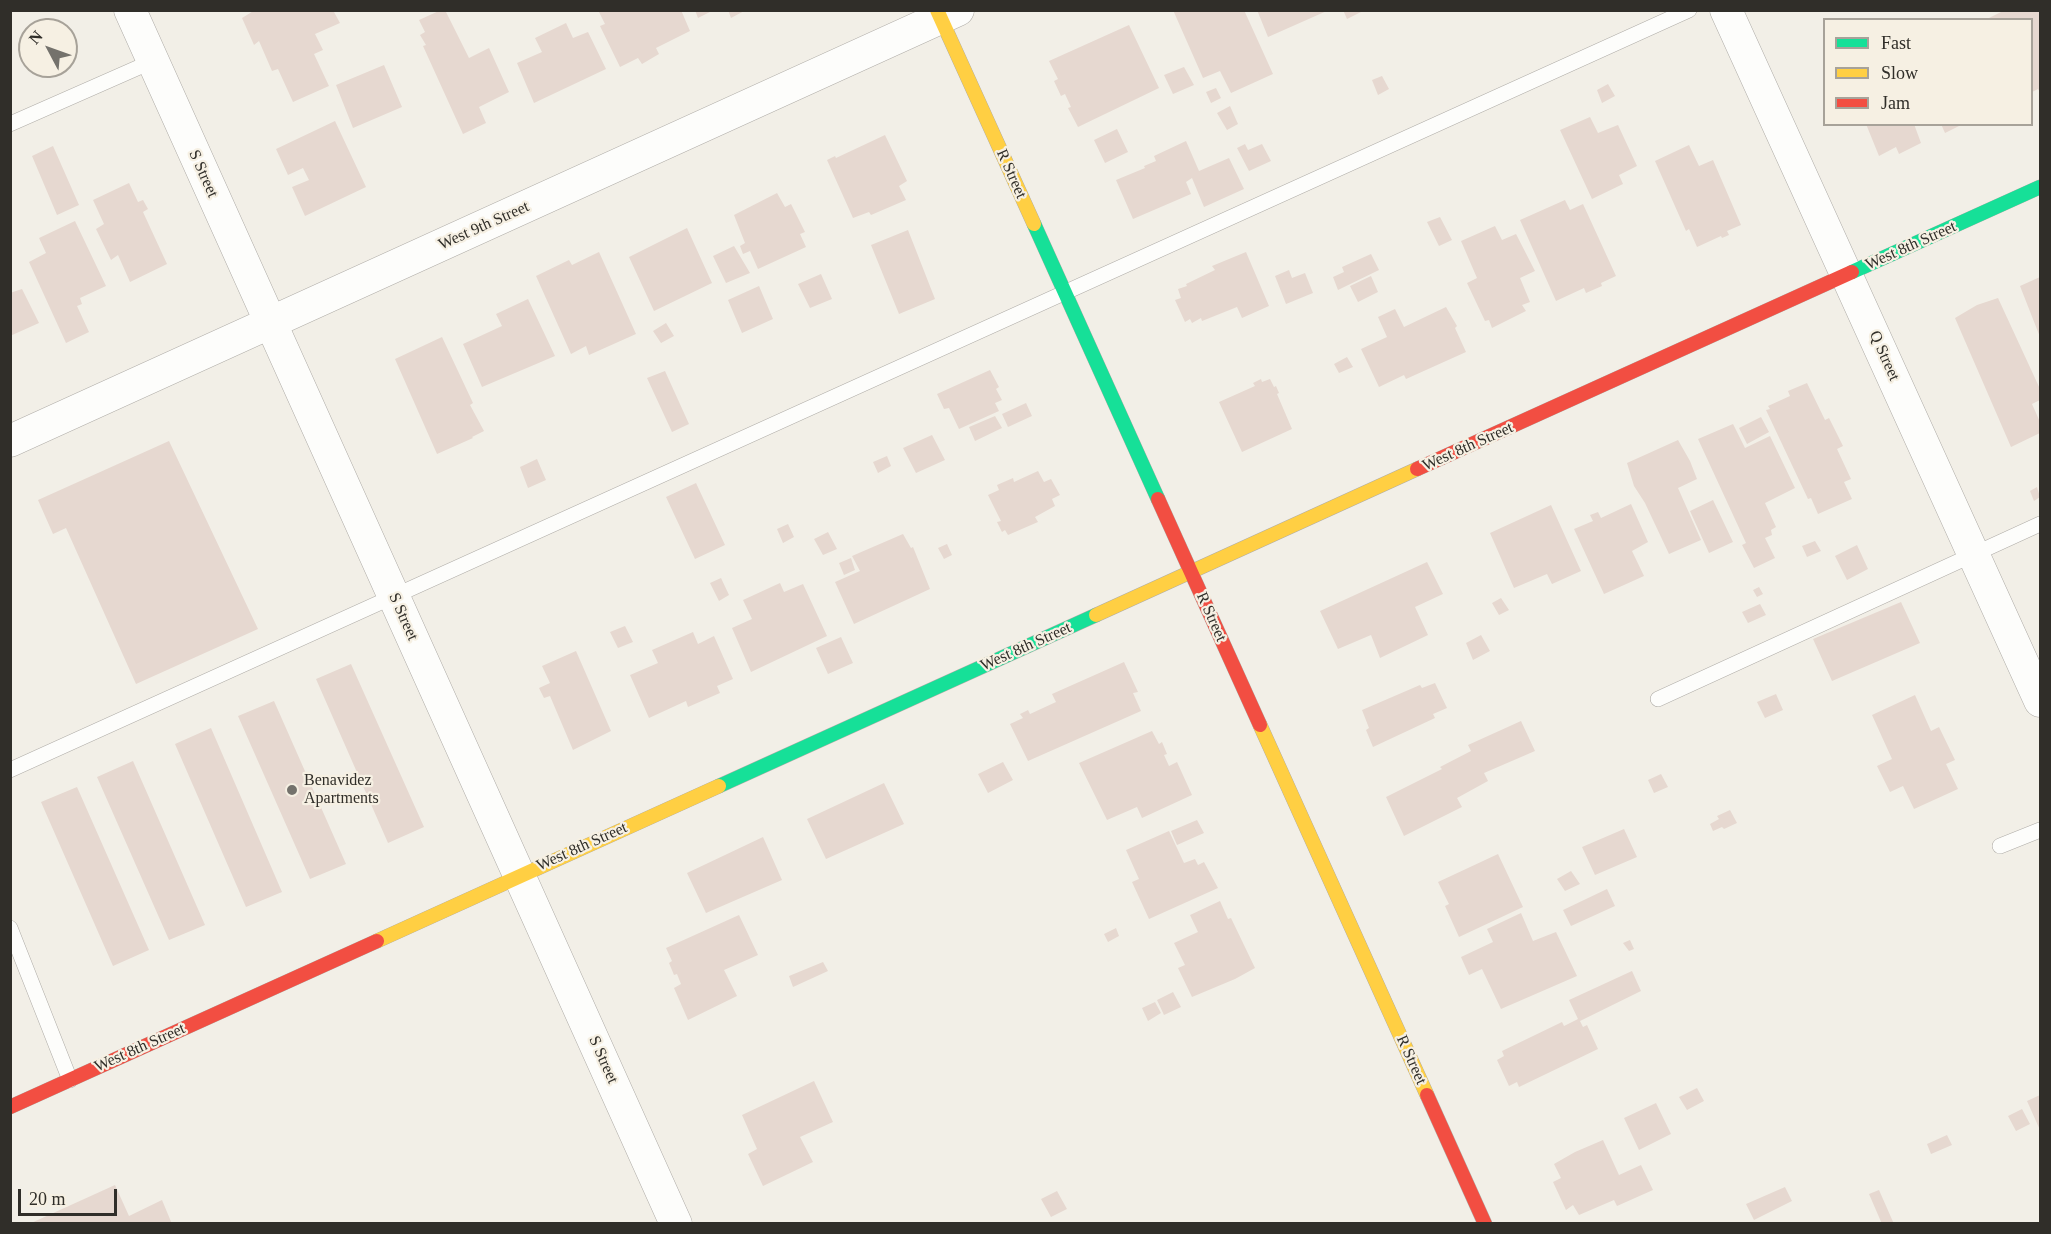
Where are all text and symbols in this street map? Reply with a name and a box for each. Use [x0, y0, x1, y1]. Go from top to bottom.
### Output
north arrow [18, 18, 78, 78]
legend [1823, 18, 2033, 126]
text: N [25, 27, 46, 47]
text: Fast [1881, 33, 1911, 53]
text: Slow [1881, 63, 1918, 83]
text: Jam [1881, 93, 1910, 113]
street label: R Street [992, 146, 1030, 202]
street label: S Street [184, 147, 222, 201]
street label: West 9th Street [436, 197, 532, 255]
street label: West 8th Street [1863, 217, 1959, 275]
street label: Q Street [1864, 328, 1904, 384]
street label: West 8th Street [1420, 418, 1516, 476]
street label: R Street [1192, 589, 1230, 645]
street label: S Street [384, 590, 422, 644]
street label: West 8th Street [978, 618, 1074, 676]
place label: Benavidez Apartments [304, 771, 379, 809]
marker: Benavidez Apartments [285, 783, 299, 797]
street label: West 8th Street [534, 818, 630, 876]
street label: West 8th Street [92, 1019, 188, 1077]
street label: R Street [1392, 1032, 1430, 1088]
street label: S Street [584, 1033, 622, 1087]
scale bar [21, 1177, 120, 1215]
text: 20 m [29, 1189, 66, 1209]

